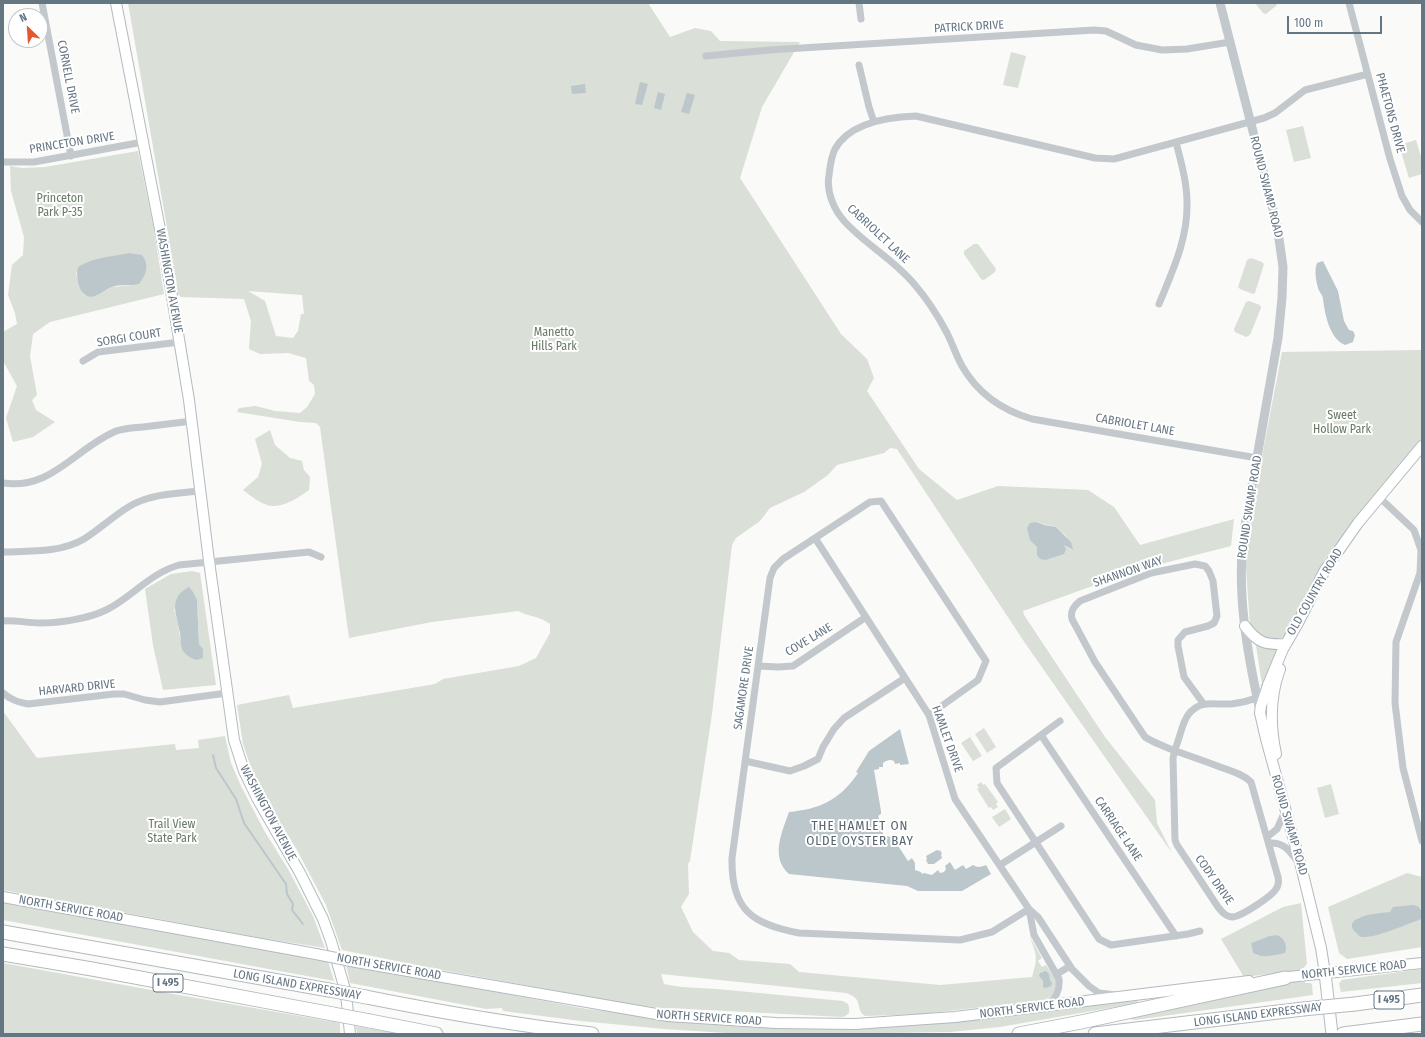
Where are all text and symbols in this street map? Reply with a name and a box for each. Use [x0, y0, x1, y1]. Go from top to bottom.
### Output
north arrow [8, 8, 48, 48]
scale bar [1289, 8, 1384, 34]
text: N [17, 10, 29, 25]
text: 100 m [1294, 16, 1323, 30]
street label: PATRICK DRIVE [934, 18, 1004, 36]
street label: CORNELL DRIVE [54, 39, 82, 115]
street label: PHAETONS DRIVE [1372, 71, 1408, 155]
street label: PRINCETON DRIVE [28, 129, 116, 157]
street label: ROUND SWAMP ROAD [1246, 135, 1286, 239]
park label: Princeton Park P-35 [37, 192, 83, 220]
street label: CABRIOLET LANE [844, 201, 912, 267]
street label: WASHINGTON AVENUE [153, 227, 185, 335]
street label: SORGI COURT [96, 326, 162, 350]
park label: Manetto Hills Park [531, 326, 577, 354]
park label: Sweet Hollow Park [1313, 409, 1371, 437]
street label: CABRIOLET LANE [1094, 411, 1176, 439]
street label: ROUND SWAMP ROAD [1235, 455, 1265, 559]
street label: OLD COUNTRY ROAD [1284, 546, 1346, 638]
street label: SHANNON WAY [1091, 553, 1165, 591]
street label: COVE LANE [783, 620, 835, 660]
street label: SAGAMORE DRIVE [731, 645, 757, 731]
street label: HARVARD DRIVE [38, 677, 116, 699]
street label: HAMLET DRIVE [928, 704, 966, 774]
street label: WASHINGTON AVENUE [237, 763, 299, 863]
street label: ROUND SWAMP ROAD [1268, 773, 1310, 877]
street label: CARRIAGE LANE [1091, 794, 1145, 864]
park label: Trail View State Park [147, 818, 197, 846]
district label: THE HAMLET ON OLDE OYSTER BAY [806, 818, 914, 849]
street label: CODY DRIVE [1192, 852, 1236, 908]
street label: NORTH SERVICE ROAD [18, 893, 124, 925]
street label: NORTH SERVICE ROAD [336, 951, 442, 983]
street label: NORTH SERVICE ROAD [1301, 957, 1407, 983]
street label: LONG ISLAND EXPRESSWAY [232, 967, 362, 1003]
road number: I 495 [153, 974, 183, 992]
road number: I 495 [1374, 991, 1404, 1009]
street label: NORTH SERVICE ROAD [979, 994, 1085, 1022]
street label: LONG ISLAND EXPRESSWAY [1193, 1000, 1323, 1030]
street label: NORTH SERVICE ROAD [656, 1007, 762, 1029]

